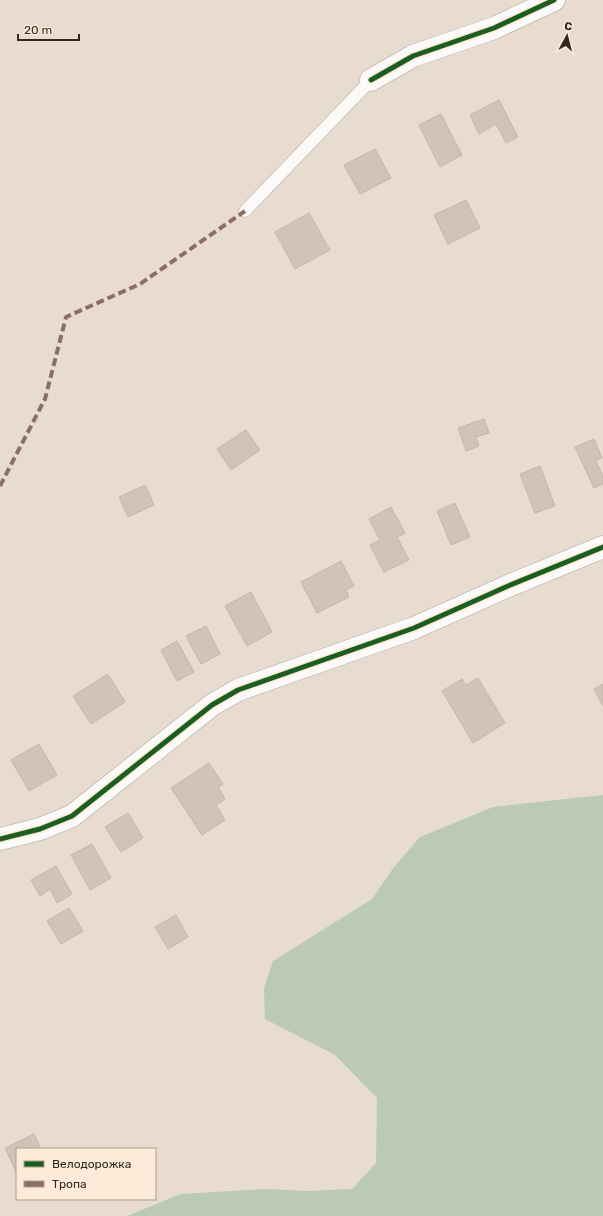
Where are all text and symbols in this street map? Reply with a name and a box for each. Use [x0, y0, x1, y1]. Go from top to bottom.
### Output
scale bar [18, 16, 79, 42]
north arrow [547, 16, 587, 56]
text: С [564, 20, 573, 34]
text: 20 m [24, 23, 52, 37]
legend [16, 1148, 156, 1200]
text: Велодорожка [52, 1157, 131, 1171]
text: Тропа [52, 1177, 87, 1191]

